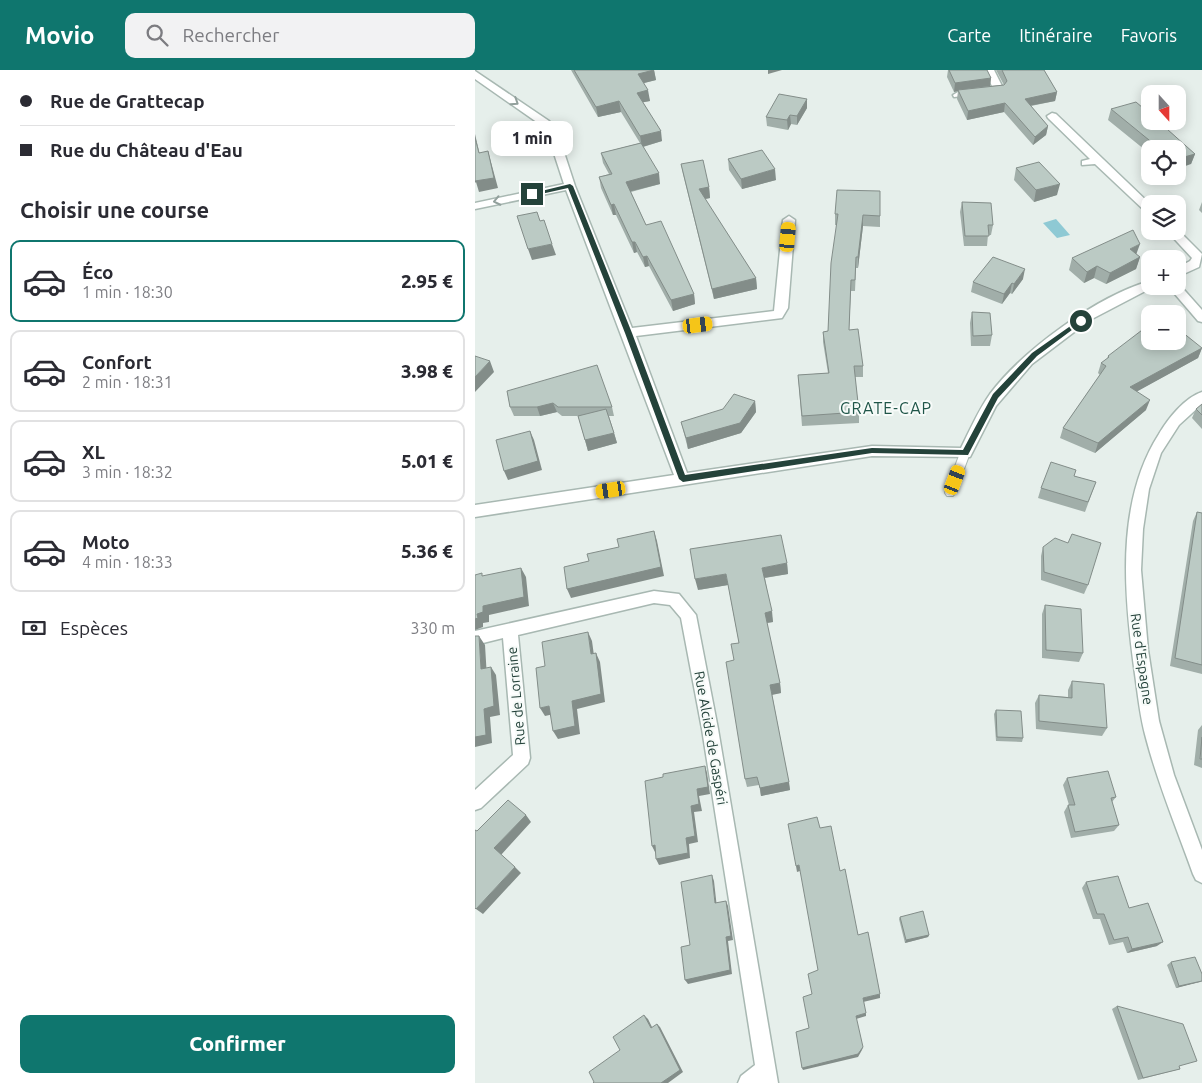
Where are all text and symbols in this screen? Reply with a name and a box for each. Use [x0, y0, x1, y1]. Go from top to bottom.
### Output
search box [125, 13, 475, 58]
icon: search [143, 21, 171, 49]
text: Movio [25, 22, 95, 49]
text: Rechercher [183, 24, 280, 46]
text: Carte [947, 25, 991, 45]
text: Itinéraire [1019, 25, 1093, 45]
text: Favoris [1121, 25, 1177, 45]
north arrow [1141, 85, 1186, 130]
map controls [1141, 85, 1186, 350]
text: Rue de Grattecap [50, 90, 205, 112]
one-way arrow [509, 96, 518, 105]
callout: 1 min [491, 122, 573, 156]
text: 1 min [512, 129, 552, 147]
text: Rue du Château d'Eau [50, 139, 243, 161]
button: locate [1141, 140, 1186, 185]
route end [521, 183, 543, 205]
one-way arrow [492, 195, 501, 206]
button: layers [1141, 195, 1186, 240]
text: Choisir une course [20, 197, 209, 222]
car [779, 221, 796, 253]
button: + [1141, 250, 1186, 295]
icon: car [22, 259, 67, 304]
text: Éco [82, 261, 114, 283]
text: 2.95 € [401, 270, 453, 292]
text: 1 min · 18:30 [82, 283, 173, 301]
button: − [1141, 305, 1186, 350]
route start [1070, 310, 1092, 332]
car [682, 316, 713, 334]
icon: car [22, 349, 67, 394]
text: Confort [82, 351, 152, 373]
text: 3.98 € [401, 360, 453, 382]
text: 2 min · 18:31 [82, 373, 173, 391]
district label: GRATE-CAP [840, 399, 932, 417]
icon: car [22, 439, 67, 484]
text: XL [82, 441, 105, 463]
text: 5.01 € [401, 450, 453, 472]
text: 3 min · 18:32 [82, 463, 173, 481]
car [942, 463, 967, 497]
car [595, 480, 626, 500]
icon: car [22, 529, 67, 574]
text: Moto [82, 531, 130, 553]
text: 5.36 € [401, 540, 453, 562]
text: 4 min · 18:33 [82, 553, 173, 571]
street label: Rue d'Espagne [1128, 612, 1156, 706]
icon: cash [20, 614, 48, 642]
text: Espèces [60, 617, 128, 639]
text: 330 m [410, 619, 455, 637]
street label: Rue de Lorraine [504, 646, 528, 746]
street label: Rue Alcide de Gaspéri [691, 670, 731, 806]
button: Confirmer [20, 1015, 455, 1073]

